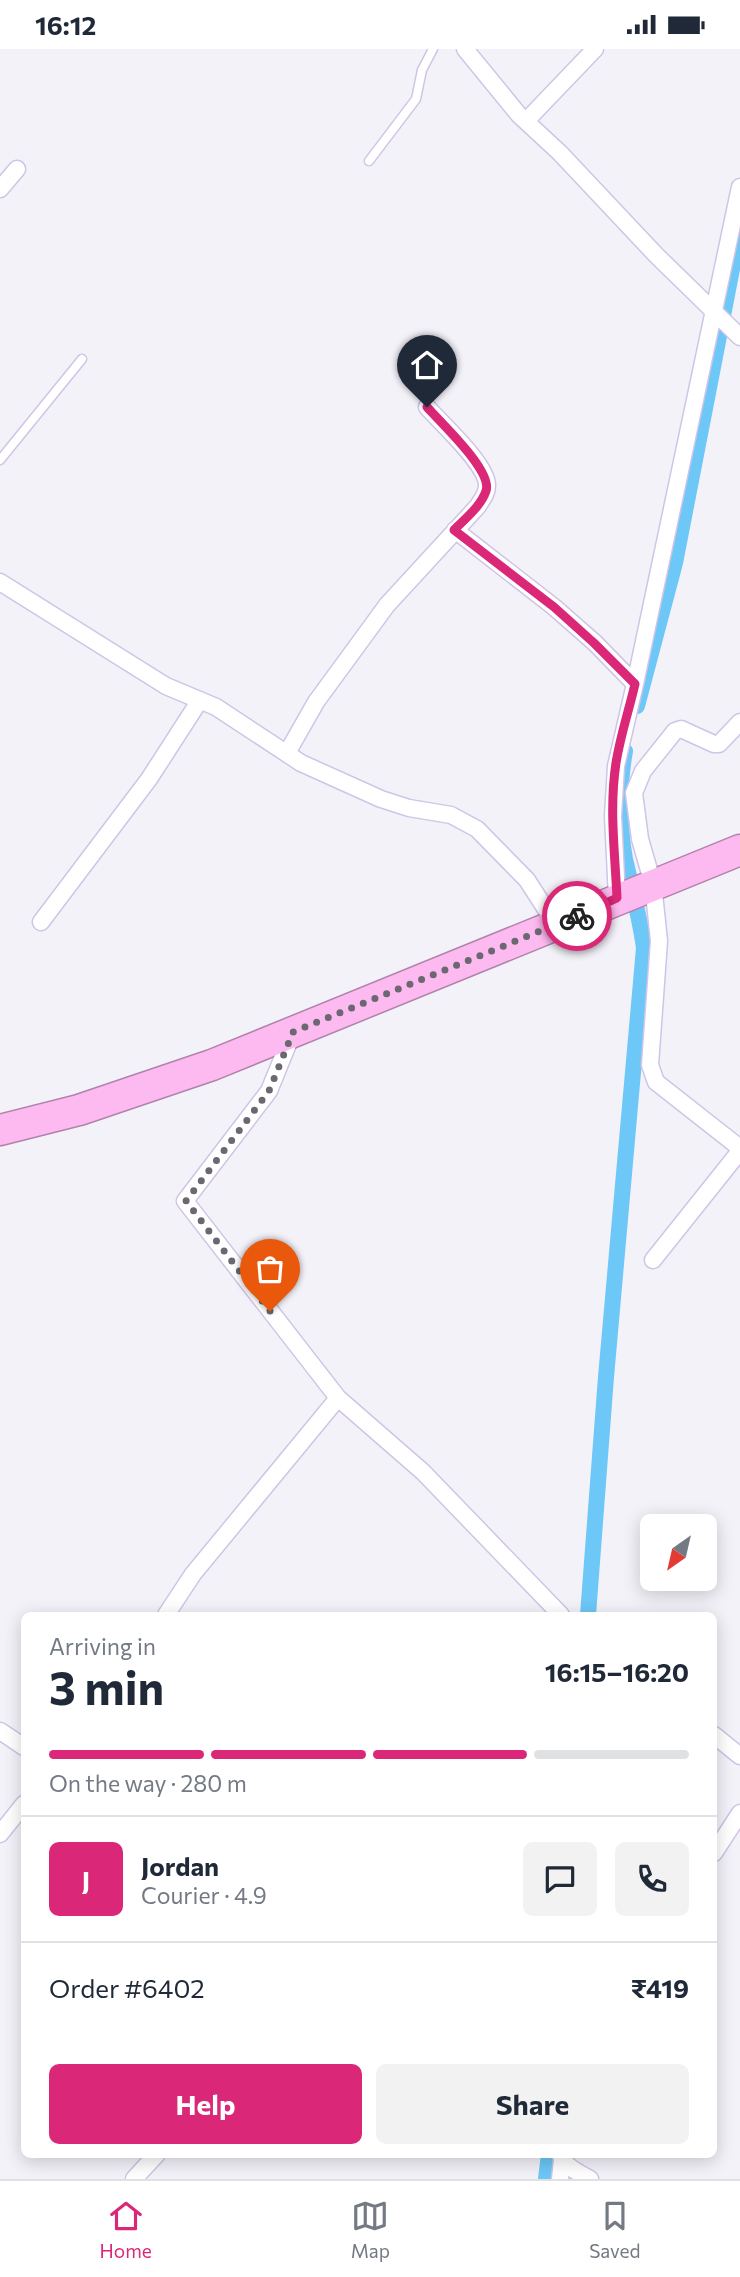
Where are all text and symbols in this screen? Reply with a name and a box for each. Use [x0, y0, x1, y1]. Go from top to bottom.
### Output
text: 16:12 [35, 9, 96, 40]
pin [397, 335, 457, 407]
icon: home [408, 346, 446, 384]
courier [542, 881, 612, 951]
icon: bike [558, 897, 596, 935]
pin [240, 1239, 300, 1311]
icon: bag [251, 1250, 289, 1288]
north arrow [640, 1514, 718, 1591]
map controls [640, 1514, 717, 1591]
text: Arriving in [49, 1632, 156, 1660]
text: 16:15–16:20 [545, 1656, 689, 1687]
text: 3 min [49, 1658, 164, 1714]
text: On the way · 280 m [49, 1769, 247, 1797]
button: chat [523, 1842, 597, 1916]
button: phone [615, 1842, 689, 1916]
text: Jordan [141, 1850, 219, 1881]
text: J [82, 1864, 90, 1895]
text: Courier · 4.9 [141, 1881, 267, 1909]
text: Order #6402 [49, 1972, 205, 2003]
text: ₹419 [631, 1972, 689, 2003]
button: Help [49, 2064, 362, 2144]
button: Share [376, 2064, 689, 2144]
tab: Home [100, 2197, 152, 2262]
tab: Map [351, 2197, 390, 2262]
tab: Saved [589, 2197, 640, 2262]

